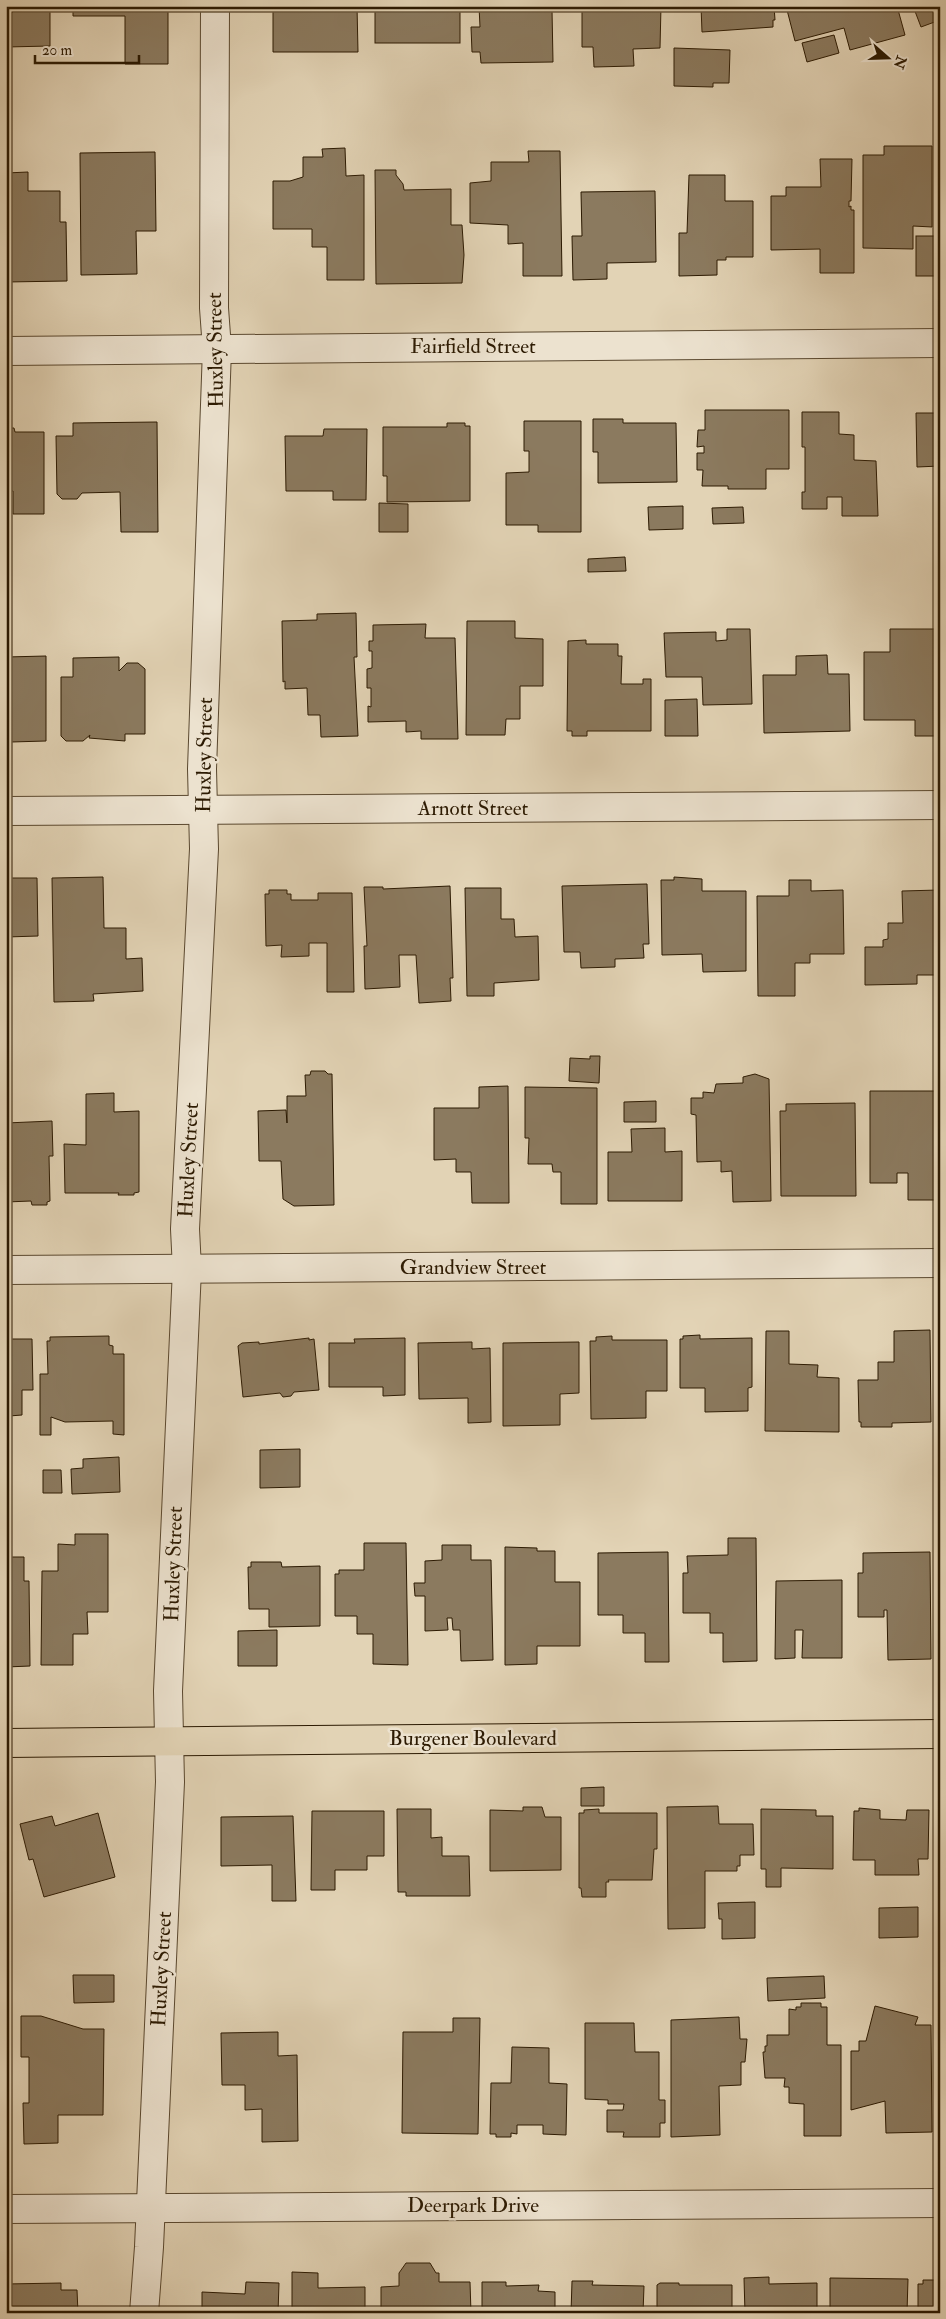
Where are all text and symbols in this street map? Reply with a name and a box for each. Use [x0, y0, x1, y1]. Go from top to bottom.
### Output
scale bar [35, 32, 139, 64]
north arrow [864, 32, 914, 82]
text: 20 m [42, 41, 72, 60]
text: N [889, 53, 910, 72]
street label: Huxley Street [201, 292, 230, 408]
street label: Fairfield Street [410, 333, 536, 360]
street label: Huxley Street [190, 697, 219, 813]
street label: Arnott Street [417, 795, 529, 822]
street label: Huxley Street [172, 1101, 205, 1218]
street label: Grandview Street [400, 1254, 546, 1281]
street label: Huxley Street [158, 1506, 189, 1622]
street label: Burgener Boulevard [389, 1725, 558, 1752]
street label: Huxley Street [145, 1910, 178, 2027]
street label: Deerpark Drive [407, 2192, 539, 2219]

